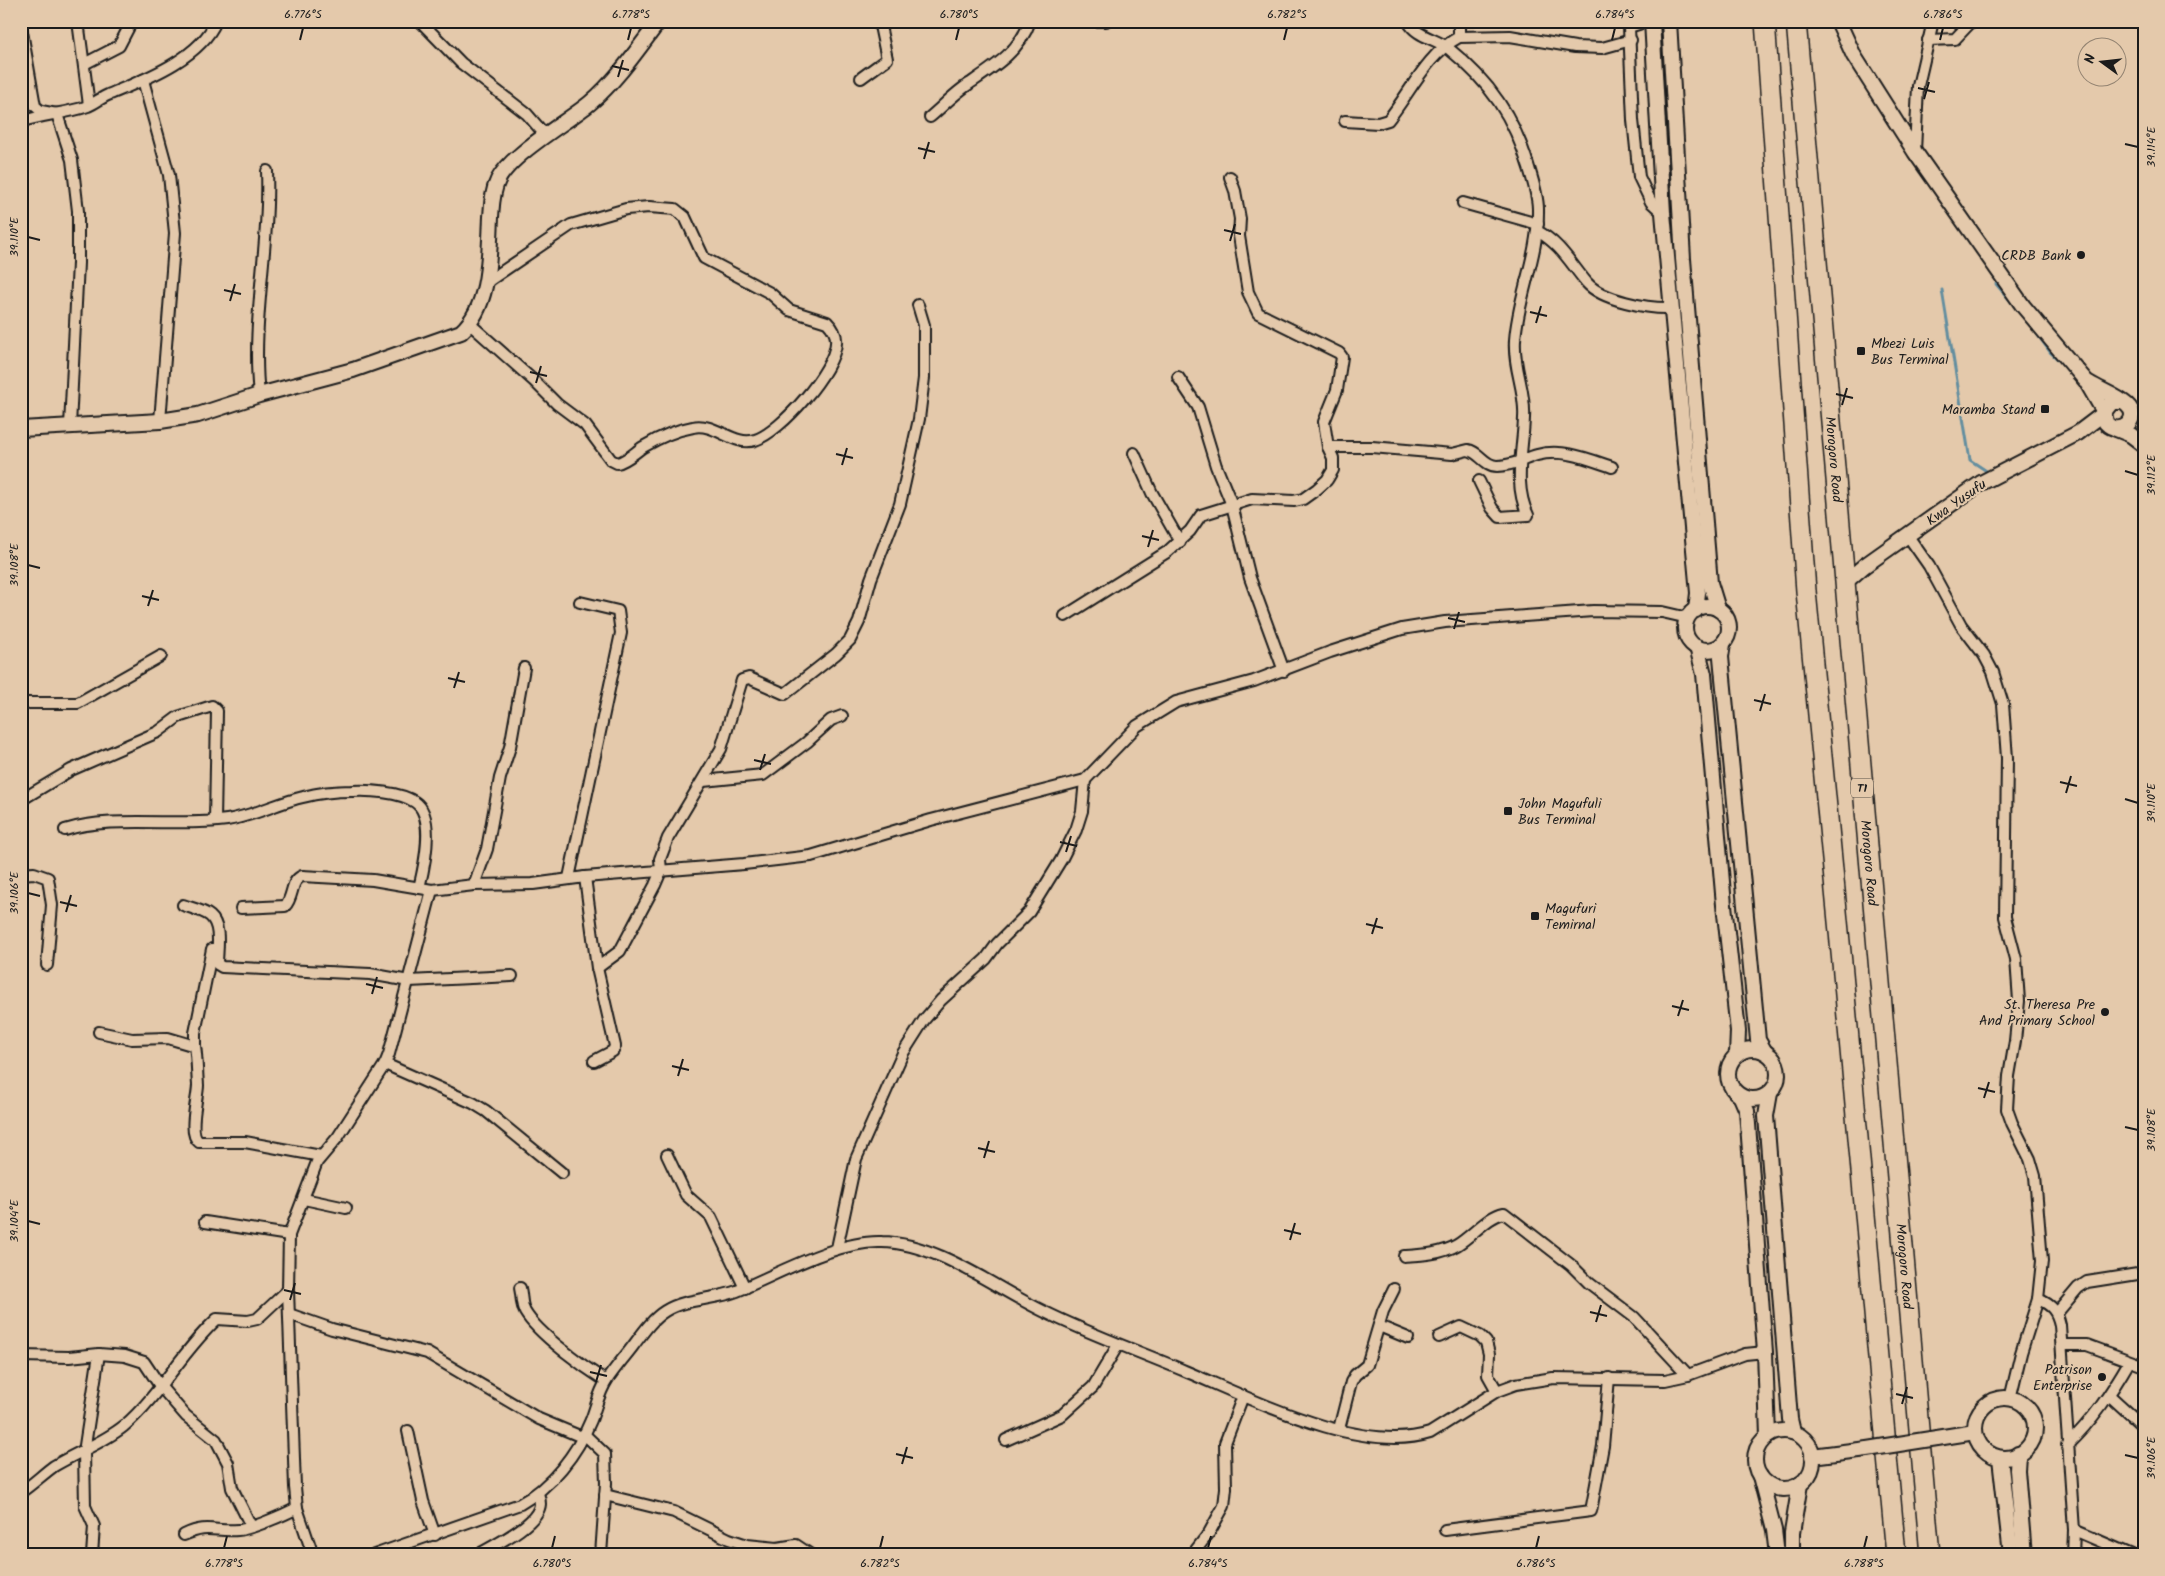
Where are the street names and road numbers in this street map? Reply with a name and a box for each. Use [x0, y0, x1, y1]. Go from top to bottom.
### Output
street label: Morogoro Road [1819, 416, 1848, 504]
street label: Kwa Yusufu [1922, 474, 1992, 532]
road number: T1 [1851, 778, 1873, 798]
street label: Morogoro Road [1854, 819, 1883, 908]
street label: Morogoro Road [1889, 1223, 1919, 1311]

